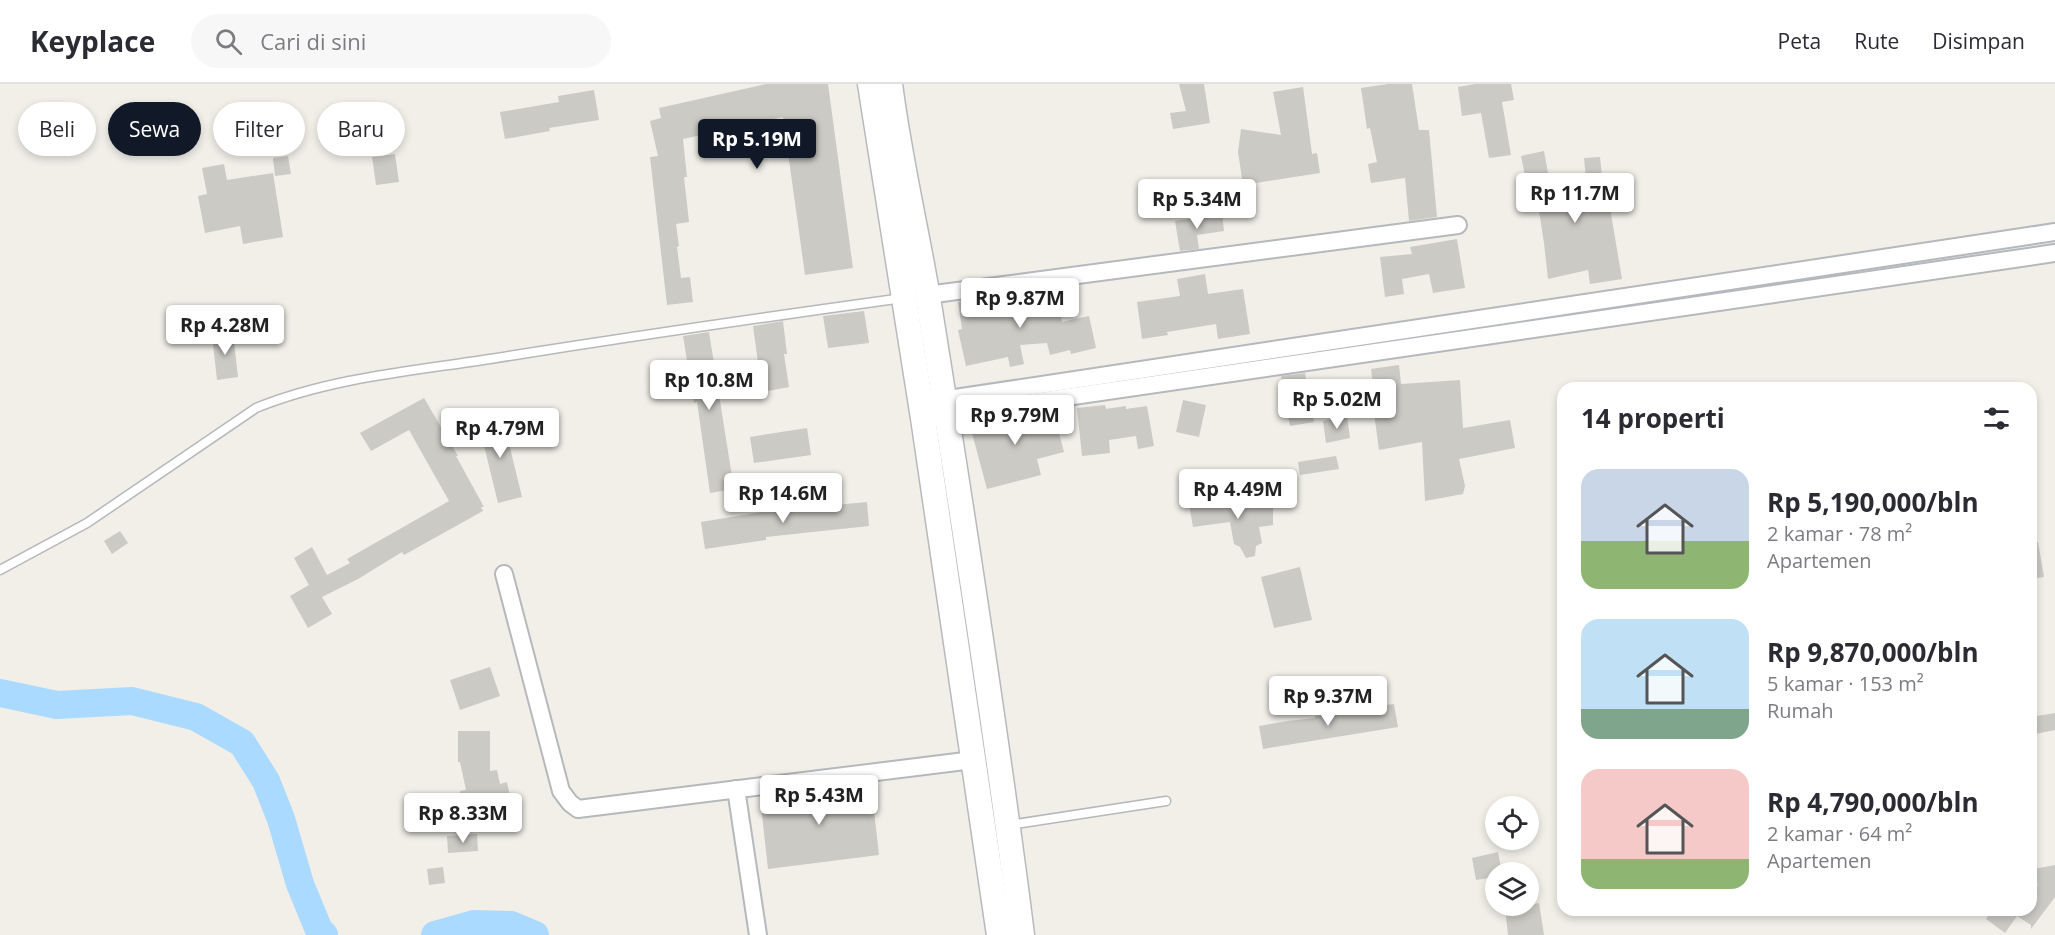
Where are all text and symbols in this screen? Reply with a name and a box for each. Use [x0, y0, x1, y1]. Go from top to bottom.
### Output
search box [191, 14, 611, 68]
text: Keyplace [30, 22, 155, 60]
icon: search [212, 25, 245, 58]
text: Cari di sini [260, 26, 366, 56]
text: Peta [1778, 27, 1821, 55]
text: Rute [1854, 27, 1899, 55]
text: Disimpan [1932, 27, 2025, 55]
chip: Beli [18, 102, 96, 156]
chip: Sewa [108, 102, 201, 156]
chip: Filter [213, 102, 305, 156]
chip: Baru [317, 102, 405, 156]
pin: Rp 5.19M [695, 119, 819, 170]
text: Rp 5.19M [712, 125, 802, 152]
pin: Rp 11.7M [1513, 173, 1637, 224]
pin: Rp 5.34M [1135, 179, 1259, 230]
text: Rp 11.7M [1530, 179, 1620, 206]
text: Rp 5.34M [1152, 185, 1242, 212]
pin: Rp 9.87M [958, 278, 1082, 329]
text: Rp 9.87M [975, 284, 1065, 311]
pin: Rp 4.28M [163, 305, 287, 356]
text: Rp 4.28M [180, 311, 270, 338]
pin: Rp 10.8M [647, 360, 771, 411]
text: Rp 10.8M [664, 366, 754, 393]
pin: Rp 5.02M [1275, 379, 1399, 430]
text: Rp 5.02M [1292, 385, 1382, 412]
pin: Rp 9.79M [953, 395, 1077, 446]
text: 14 properti [1581, 400, 1725, 436]
text: Rp 9.79M [970, 401, 1060, 428]
icon: filters [1980, 402, 2013, 435]
pin: Rp 4.79M [438, 408, 562, 459]
text: Rp 4.79M [455, 414, 545, 441]
pin: Rp 4.49M [1176, 469, 1300, 520]
pin: Rp 14.6M [721, 473, 845, 524]
text: Rp 4.49M [1193, 475, 1283, 502]
text: Rp 14.6M [738, 479, 828, 506]
text: Rp 5,190,000/bln [1767, 484, 1978, 520]
icon: home [1629, 493, 1701, 565]
text: 2 kamar · 78 m² [1767, 520, 1912, 547]
text: Apartemen [1767, 547, 1872, 574]
text: Rp 9,870,000/bln [1767, 634, 1978, 670]
icon: home [1629, 643, 1701, 715]
text: 5 kamar · 153 m² [1767, 670, 1924, 697]
pin: Rp 9.37M [1266, 676, 1390, 727]
text: Rp 9.37M [1283, 682, 1373, 709]
text: Rumah [1767, 697, 1834, 724]
pin: Rp 5.43M [757, 775, 881, 826]
text: Rp 5.43M [774, 781, 864, 808]
text: Rp 4,790,000/bln [1767, 784, 1978, 820]
pin: Rp 8.33M [401, 793, 525, 844]
icon: home [1629, 793, 1701, 865]
map controls [1485, 796, 1539, 916]
button: locate [1485, 796, 1539, 850]
text: Rp 8.33M [418, 799, 508, 826]
text: 2 kamar · 64 m² [1767, 820, 1912, 847]
text: Apartemen [1767, 847, 1872, 874]
button: layers [1485, 862, 1539, 916]

